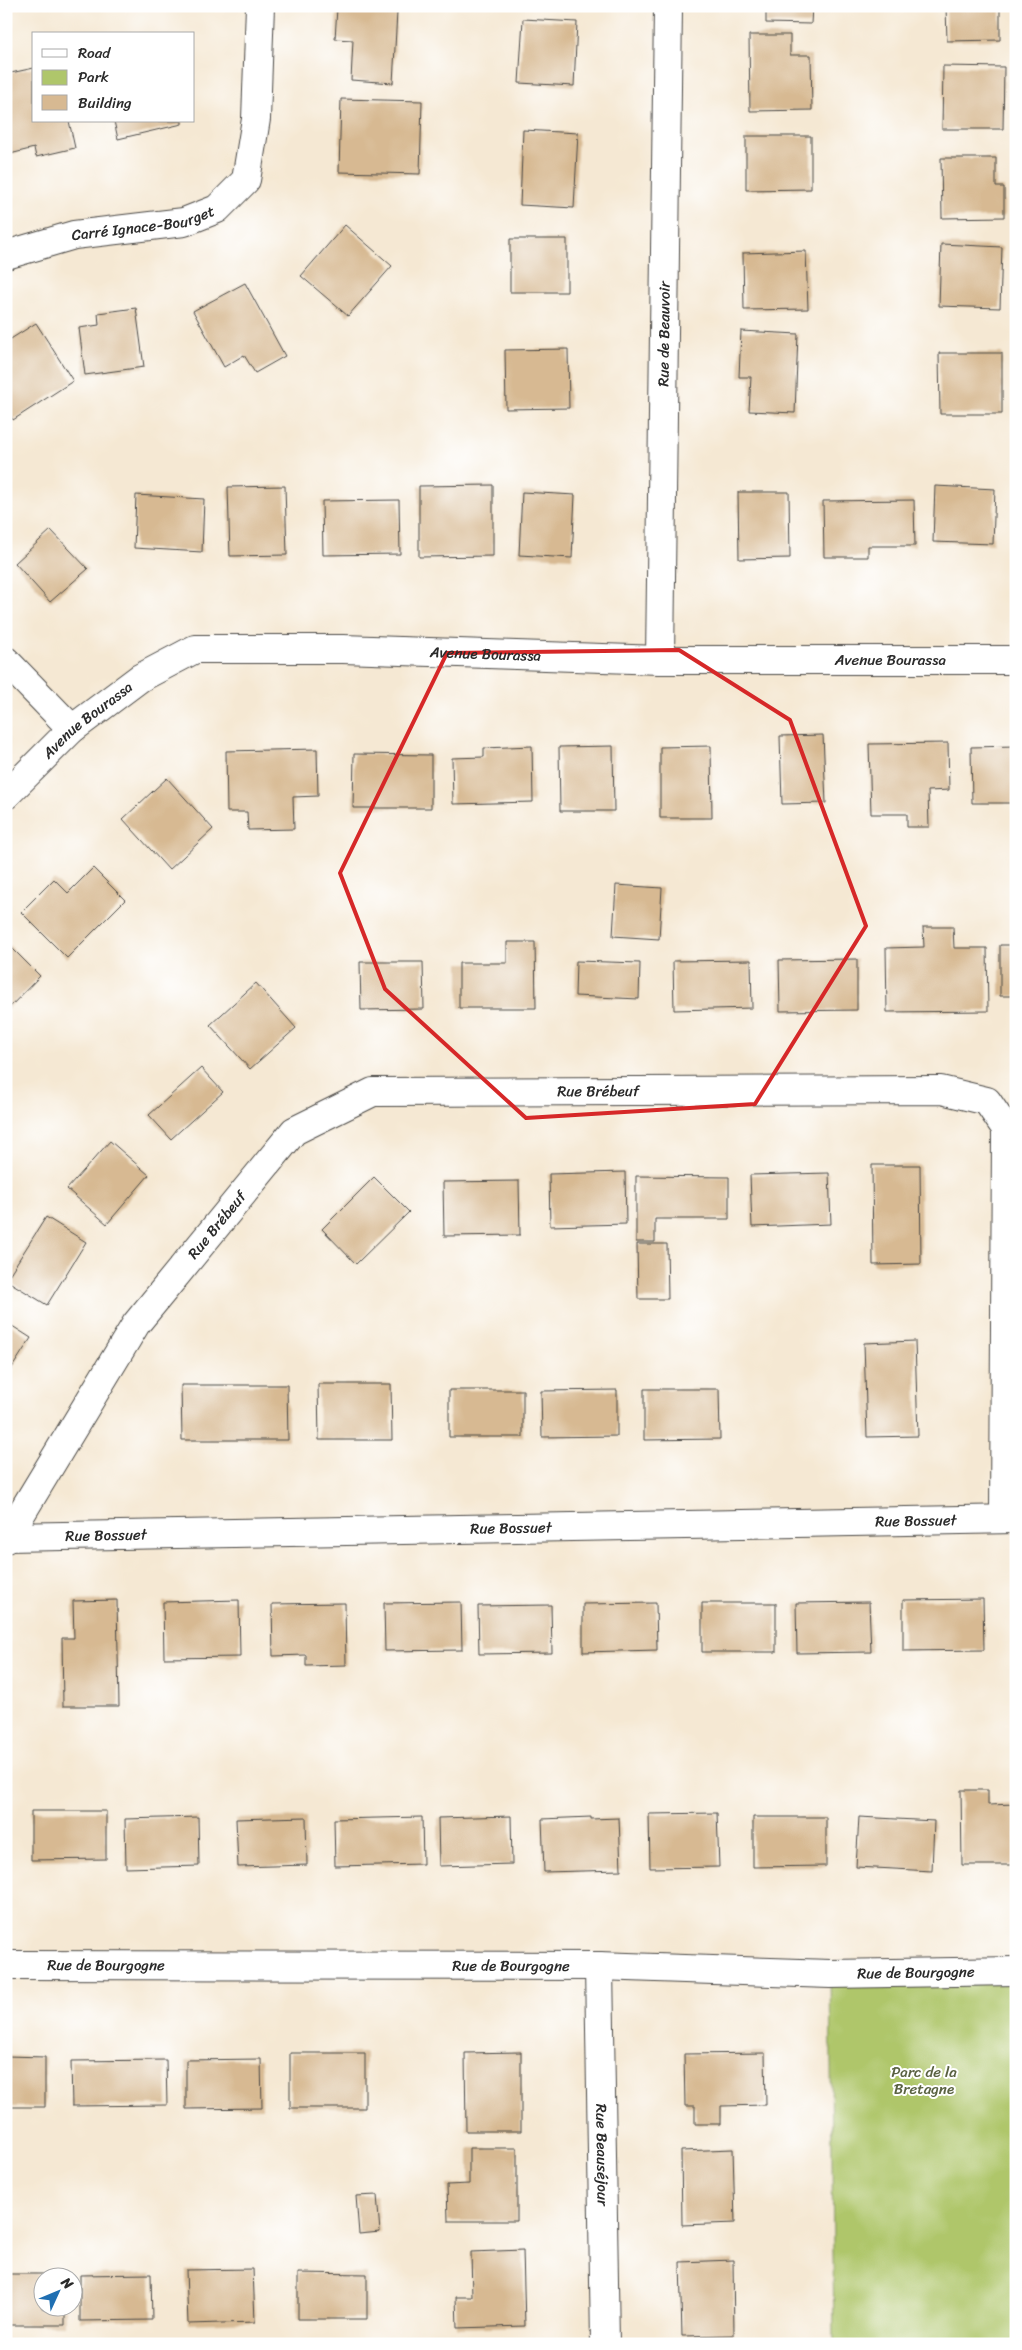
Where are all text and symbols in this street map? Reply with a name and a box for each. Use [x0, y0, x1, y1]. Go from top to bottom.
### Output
legend [32, 32, 195, 122]
text: Road [78, 40, 111, 66]
text: Park [78, 64, 109, 90]
text: Building [78, 90, 132, 116]
street label: Carré Ignace-Bourget [70, 198, 219, 248]
street label: Rue de Beauvoir [650, 280, 678, 387]
street label: Avenue Bourassa [428, 639, 542, 669]
street label: Avenue Bourassa [834, 647, 946, 673]
street label: Avenue Bourassa [35, 674, 139, 766]
street label: Rue Brébeuf [557, 1078, 641, 1104]
street label: Rue Brébeuf [181, 1184, 254, 1265]
street label: Rue Bossuet [875, 1507, 958, 1535]
street label: Rue Bossuet [470, 1514, 553, 1542]
street label: Rue Bossuet [65, 1521, 148, 1549]
street label: Rue de Bourgogne [47, 1952, 165, 1978]
street label: Rue de Bourgogne [452, 1953, 570, 1979]
street label: Rue de Bourgogne [857, 1959, 975, 1987]
park label: Parc de la Bretagne [891, 2059, 957, 2102]
street label: Rue Beauséjour [588, 2104, 616, 2207]
north arrow [32, 2268, 82, 2318]
text: N [54, 2270, 80, 2296]

